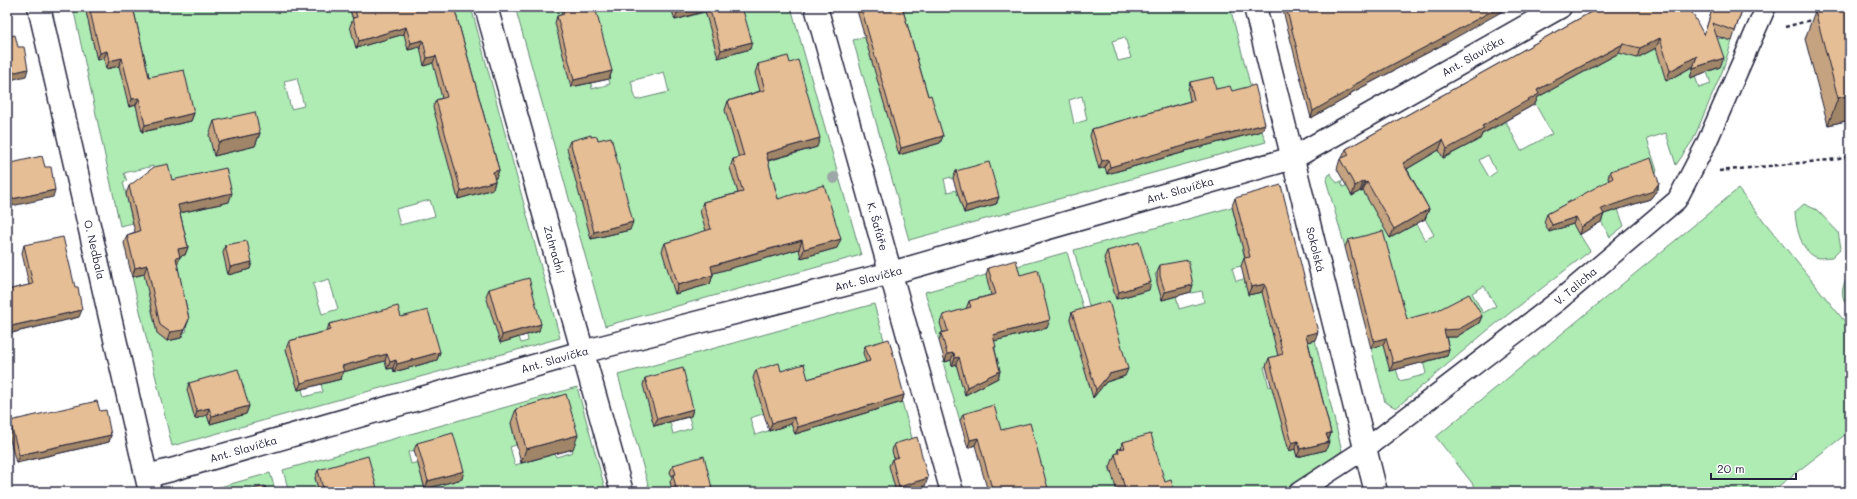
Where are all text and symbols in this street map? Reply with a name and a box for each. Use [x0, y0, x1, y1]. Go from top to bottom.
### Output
street label: Ant. Slavíčka [1439, 32, 1507, 80]
street label: Ant. Slavíčka [1144, 173, 1216, 207]
street label: K. Šafáře [864, 200, 892, 252]
street label: O. Nedbala [81, 218, 109, 281]
street label: Zahradní [541, 224, 568, 275]
street label: Sokolská [1303, 225, 1329, 274]
street label: Ant. Slavíčka [833, 262, 904, 294]
street label: V. Talicha [1551, 263, 1600, 308]
street label: Ant. Slavíčka [519, 343, 590, 376]
street label: Ant. Slavíčka [208, 432, 279, 466]
scale bar [1711, 455, 1796, 481]
text: 20 m [1717, 460, 1745, 476]

